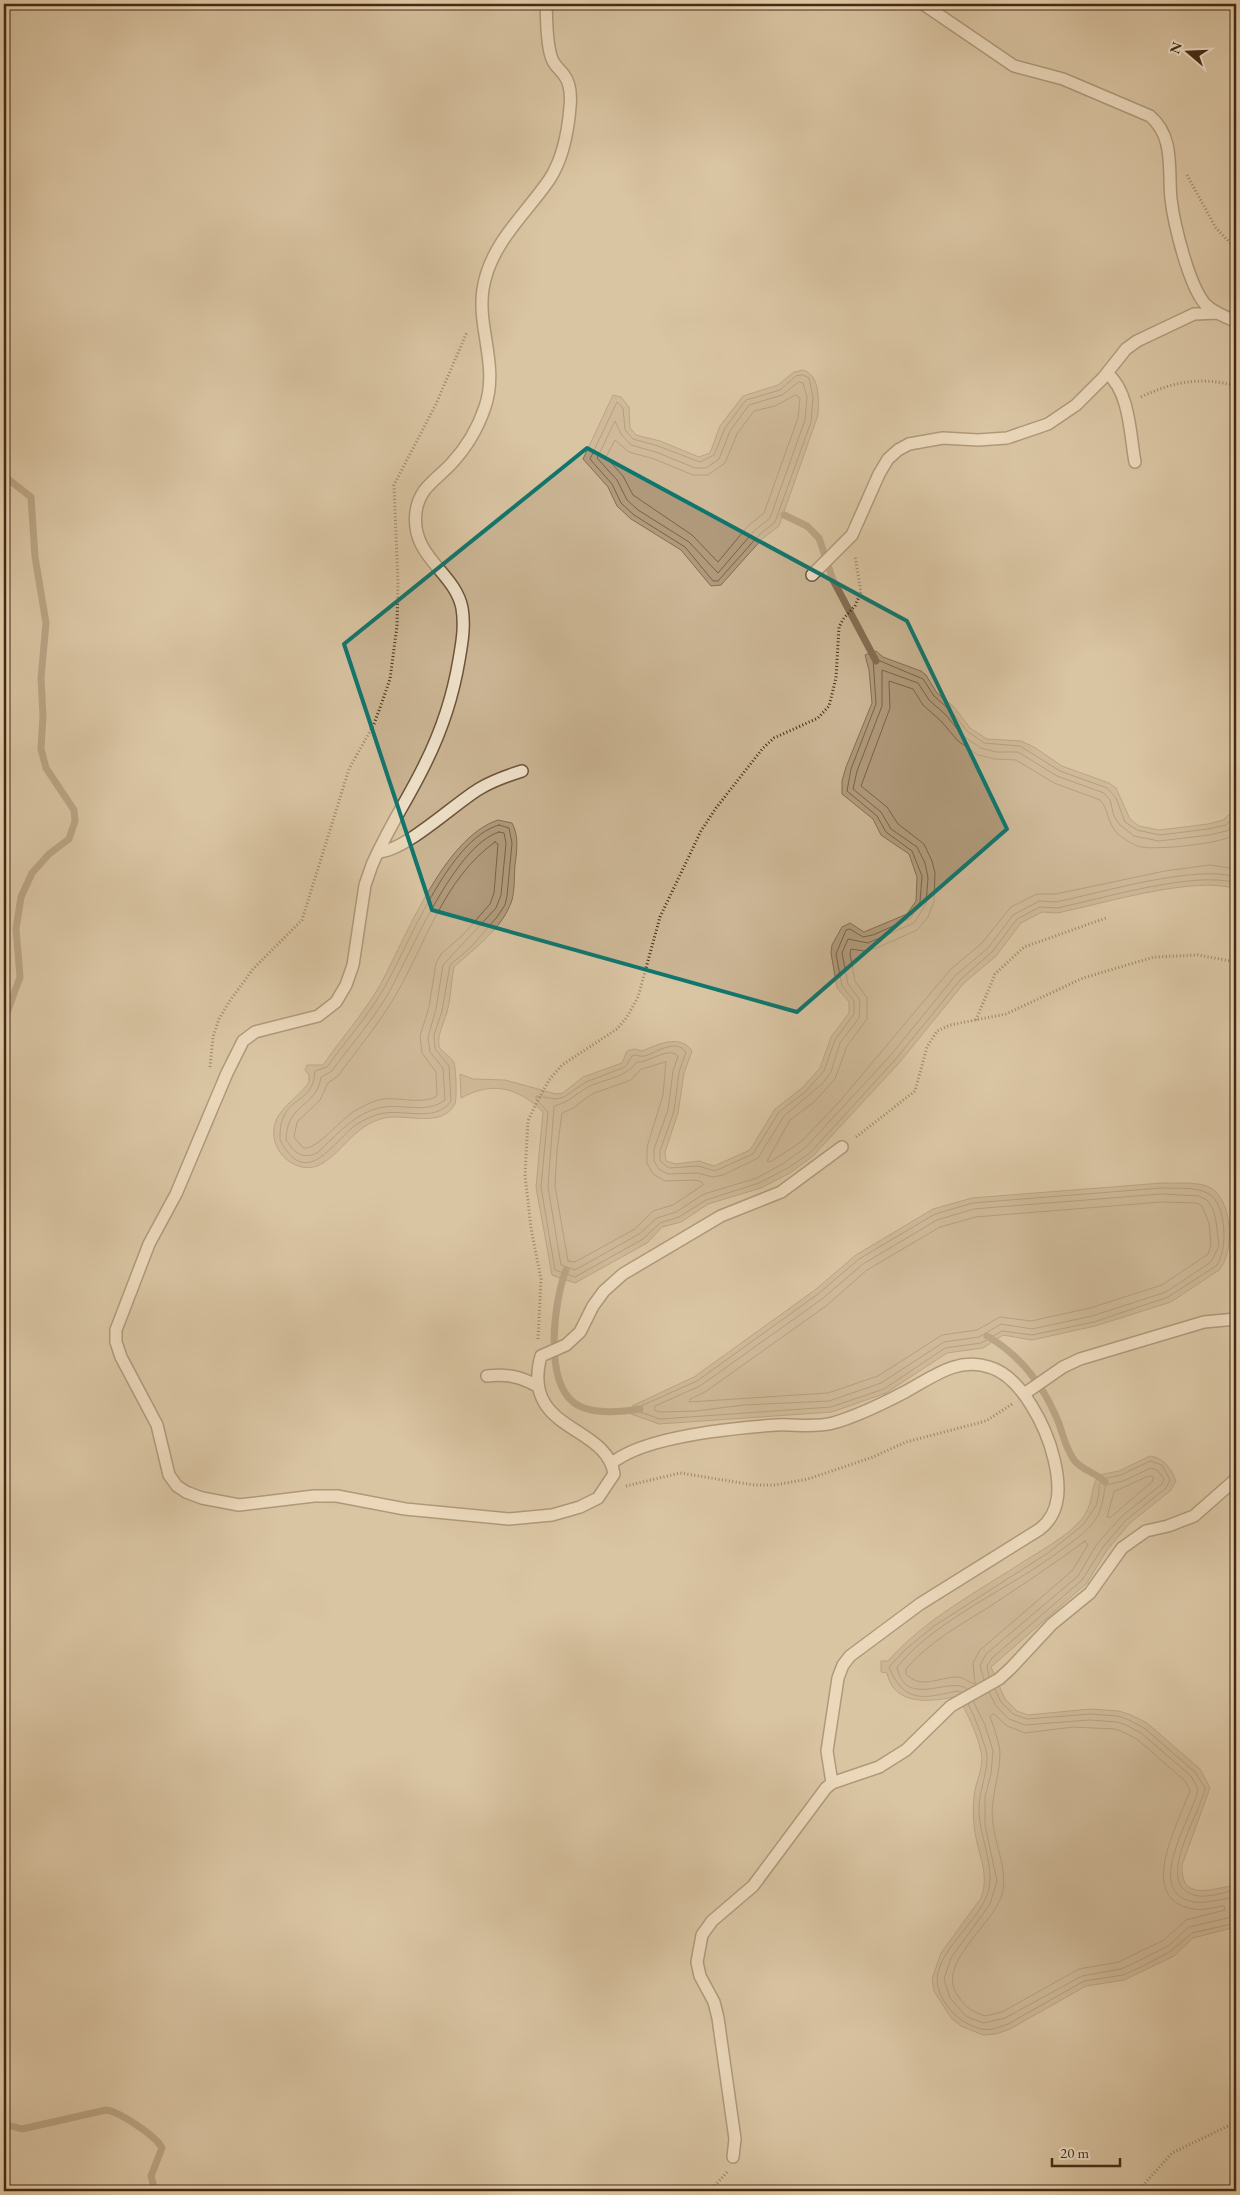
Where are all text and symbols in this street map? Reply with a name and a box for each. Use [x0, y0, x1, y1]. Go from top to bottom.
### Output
north arrow [1162, 28, 1212, 78]
text: N [1165, 39, 1186, 56]
scale bar [1052, 2135, 1120, 2167]
text: 20 m [1060, 2143, 1089, 2162]

